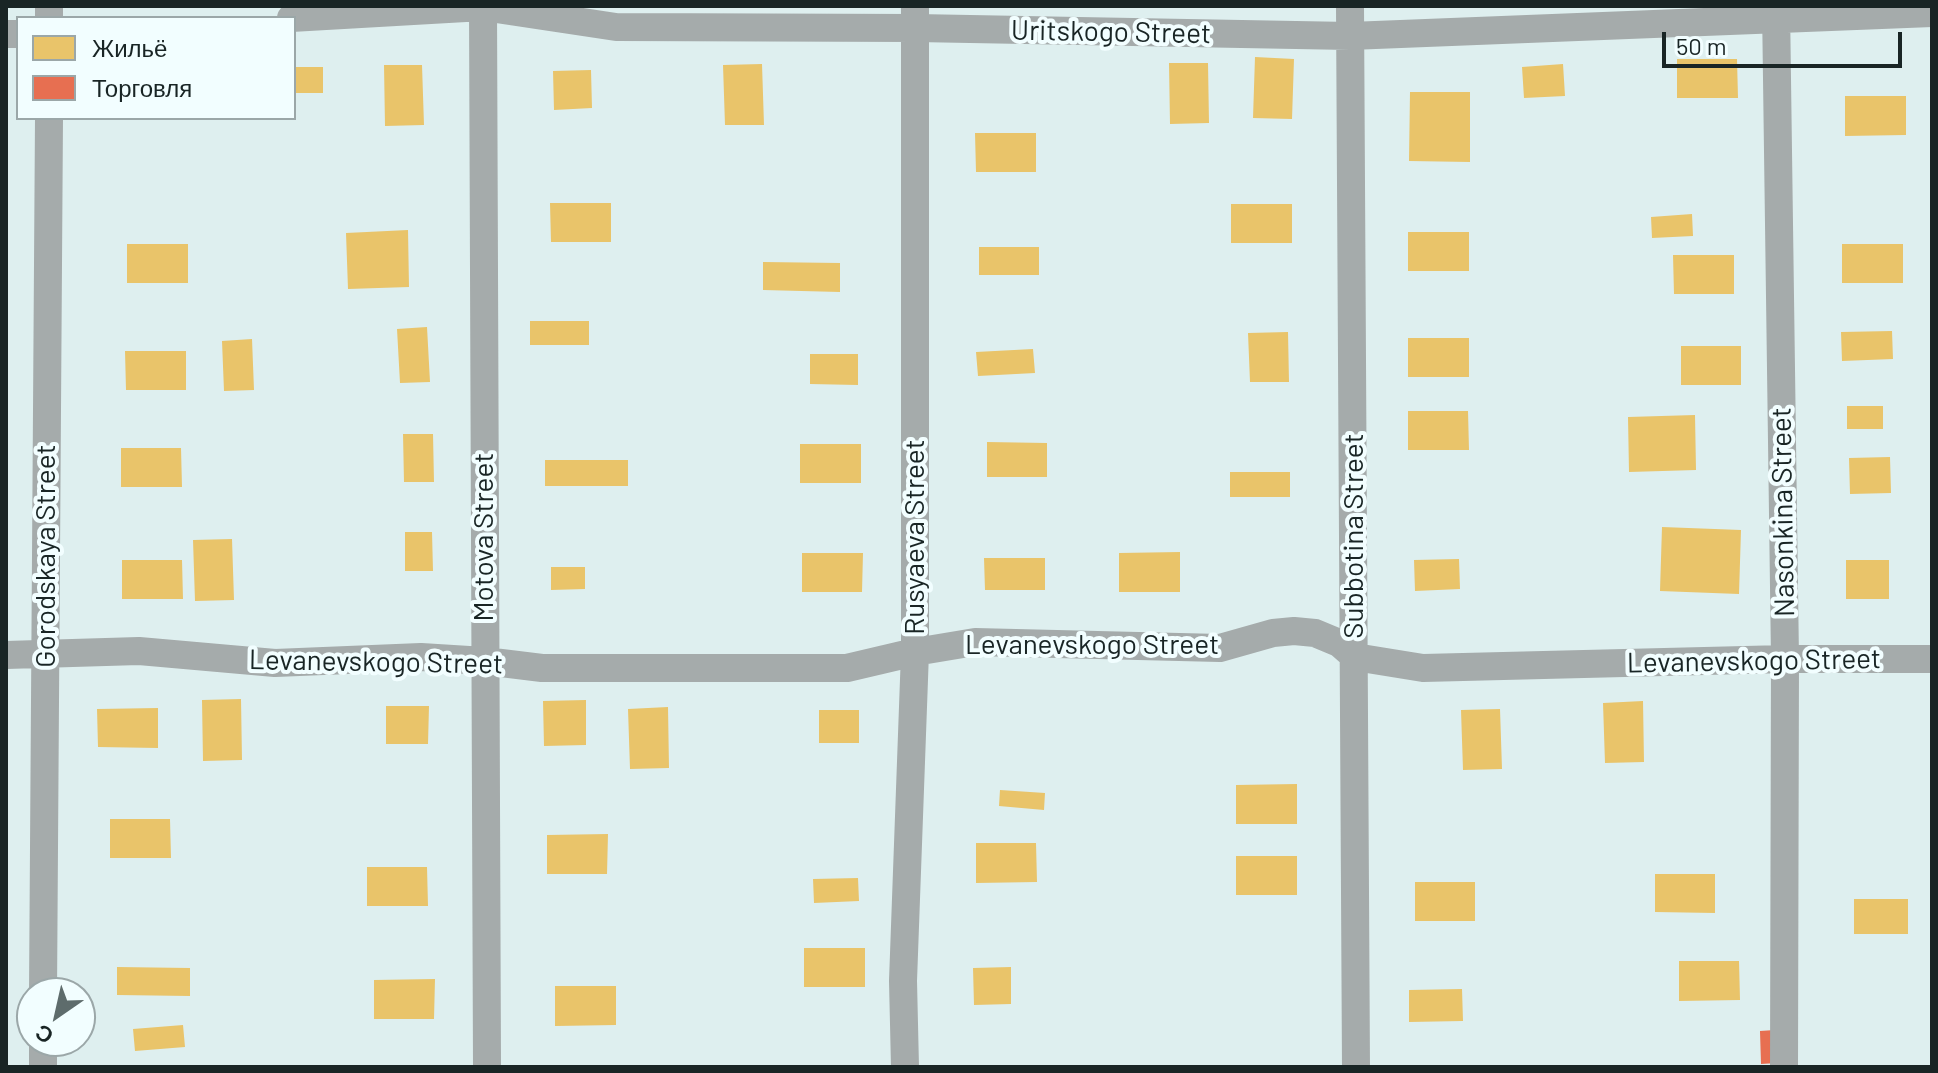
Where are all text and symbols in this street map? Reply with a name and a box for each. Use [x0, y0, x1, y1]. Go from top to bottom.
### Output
street label: Uritskogo Street [1011, 13, 1211, 51]
legend [16, 16, 296, 120]
scale bar [1666, 16, 1906, 66]
text: 50 m [1676, 31, 1727, 60]
text: Жильё [92, 33, 167, 62]
text: Торговля [92, 73, 192, 102]
street label: Nasonkina Street [1764, 407, 1802, 617]
street label: Subbotina Street [1337, 433, 1371, 639]
street label: Rusyaeva Street [898, 439, 932, 635]
street label: Gorodskaya Street [29, 444, 63, 668]
street label: Motova Street [467, 453, 501, 621]
street label: Levanevskogo Street [965, 628, 1219, 662]
street label: Levanevskogo Street [1627, 642, 1881, 680]
street label: Levanevskogo Street [249, 643, 503, 681]
north arrow [16, 977, 96, 1057]
text: С [30, 1020, 58, 1050]

